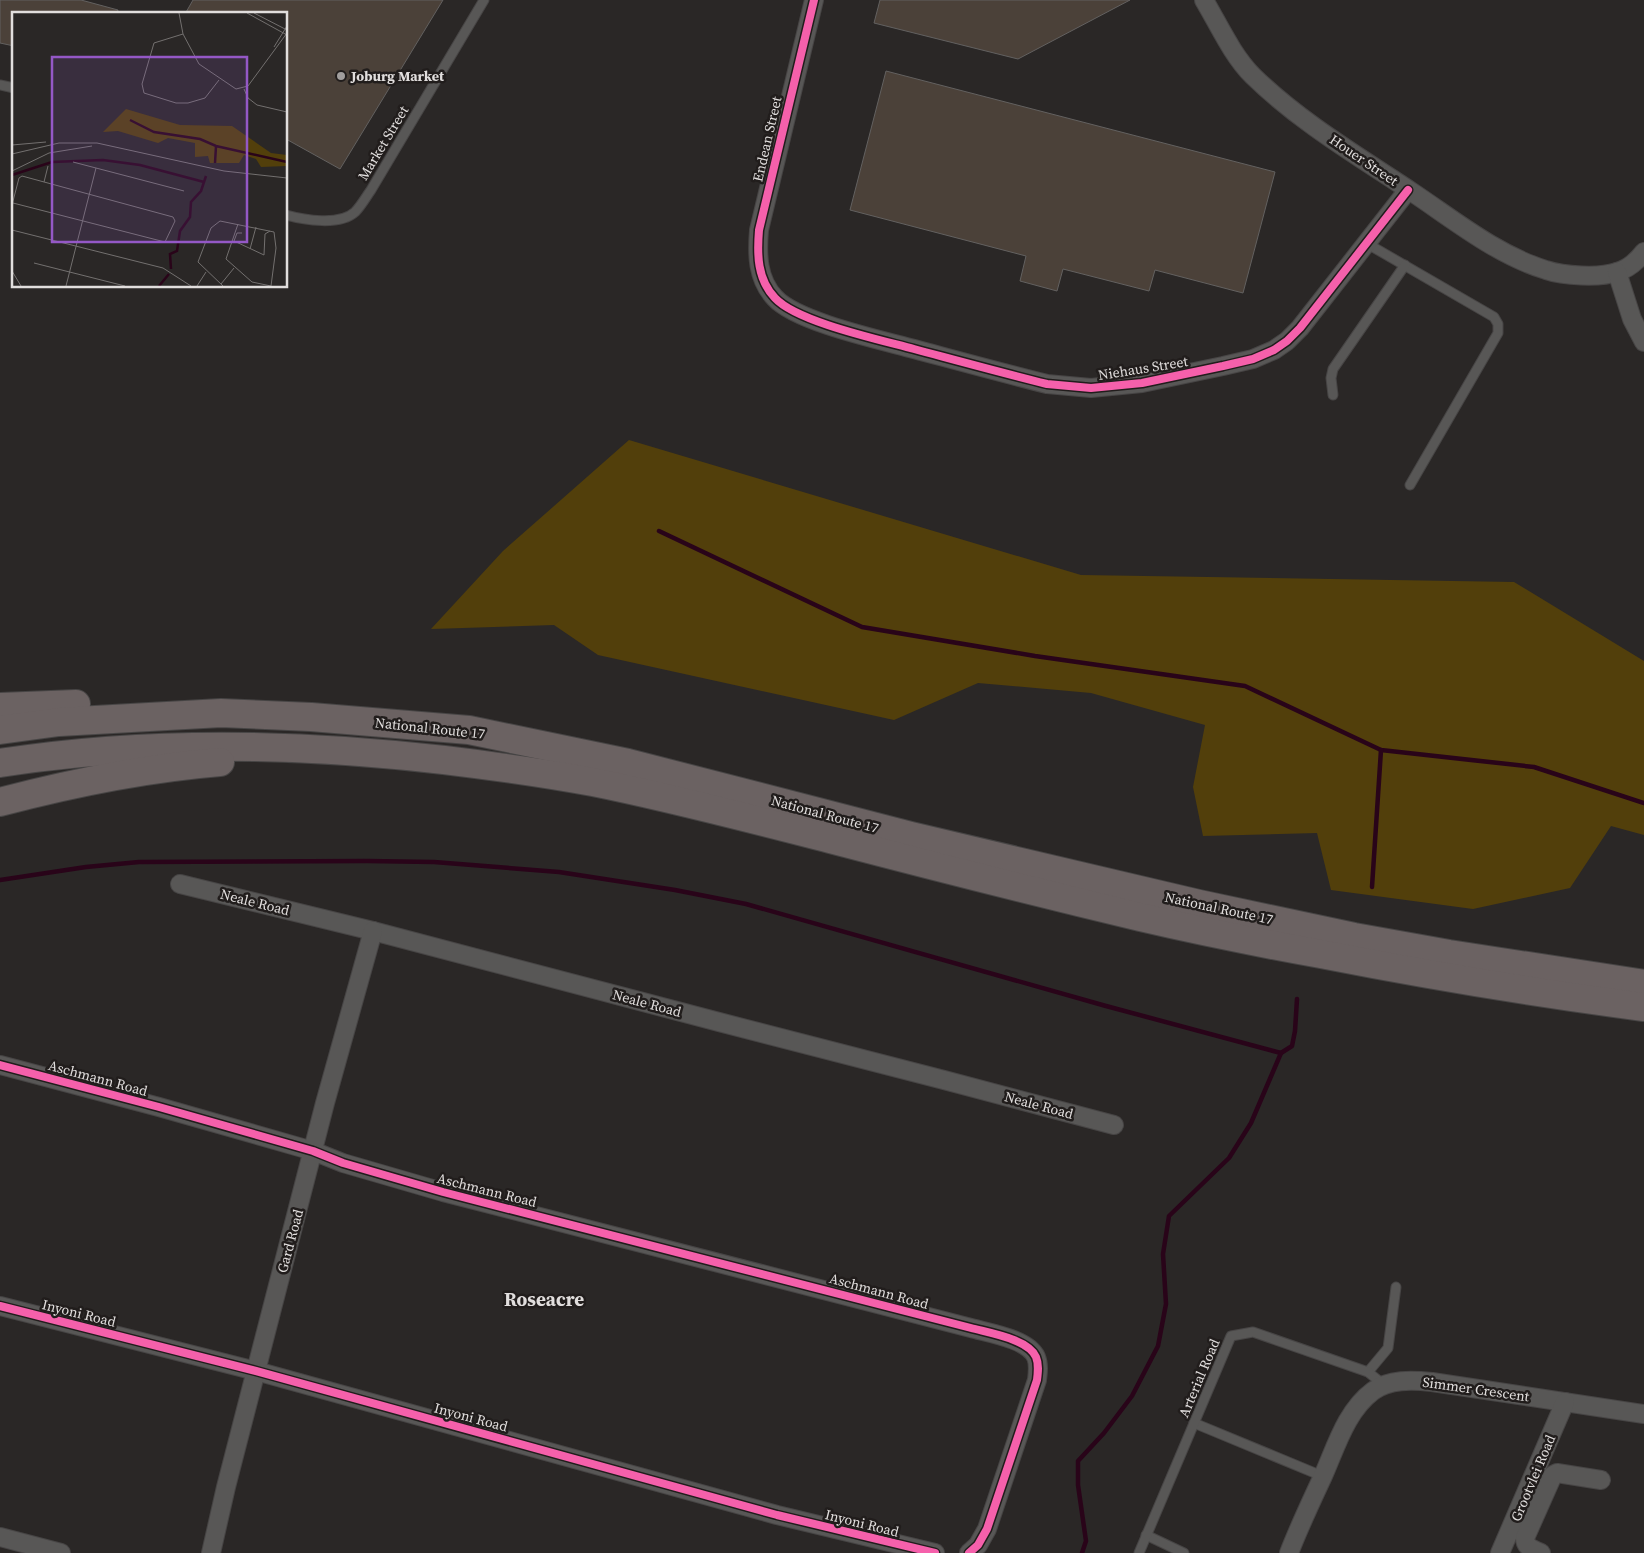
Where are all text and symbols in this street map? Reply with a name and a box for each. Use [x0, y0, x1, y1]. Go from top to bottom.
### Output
inset map [12, 12, 288, 288]
place label: Joburg Market [350, 66, 445, 86]
marker: Joburg Market [335, 70, 347, 82]
street label: Endean Street [747, 94, 787, 184]
street label: Market Street [353, 102, 413, 184]
street label: Houer Street [1326, 130, 1403, 191]
street label: Niehaus Street [1097, 351, 1190, 385]
street label: National Route 17 [374, 712, 486, 744]
street label: National Route 17 [769, 790, 881, 838]
street label: Neale Road [218, 884, 292, 920]
street label: National Route 17 [1163, 887, 1275, 929]
street label: Neale Road [610, 984, 684, 1022]
street label: Aschmann Road [46, 1055, 150, 1101]
street label: Neale Road [1002, 1086, 1076, 1124]
street label: Aschmann Road [435, 1168, 539, 1212]
street label: Gard Road [272, 1207, 308, 1275]
street label: Aschmann Road [827, 1268, 931, 1314]
district label: Roseacre [504, 1286, 584, 1312]
street label: Inyoni Road [40, 1294, 118, 1332]
street label: Arterial Road [1173, 1336, 1225, 1420]
street label: Simmer Crescent [1421, 1372, 1531, 1406]
street label: Inyoni Road [432, 1398, 510, 1436]
street label: Grootvlei Road [1506, 1431, 1560, 1524]
street label: Inyoni Road [823, 1504, 901, 1542]

